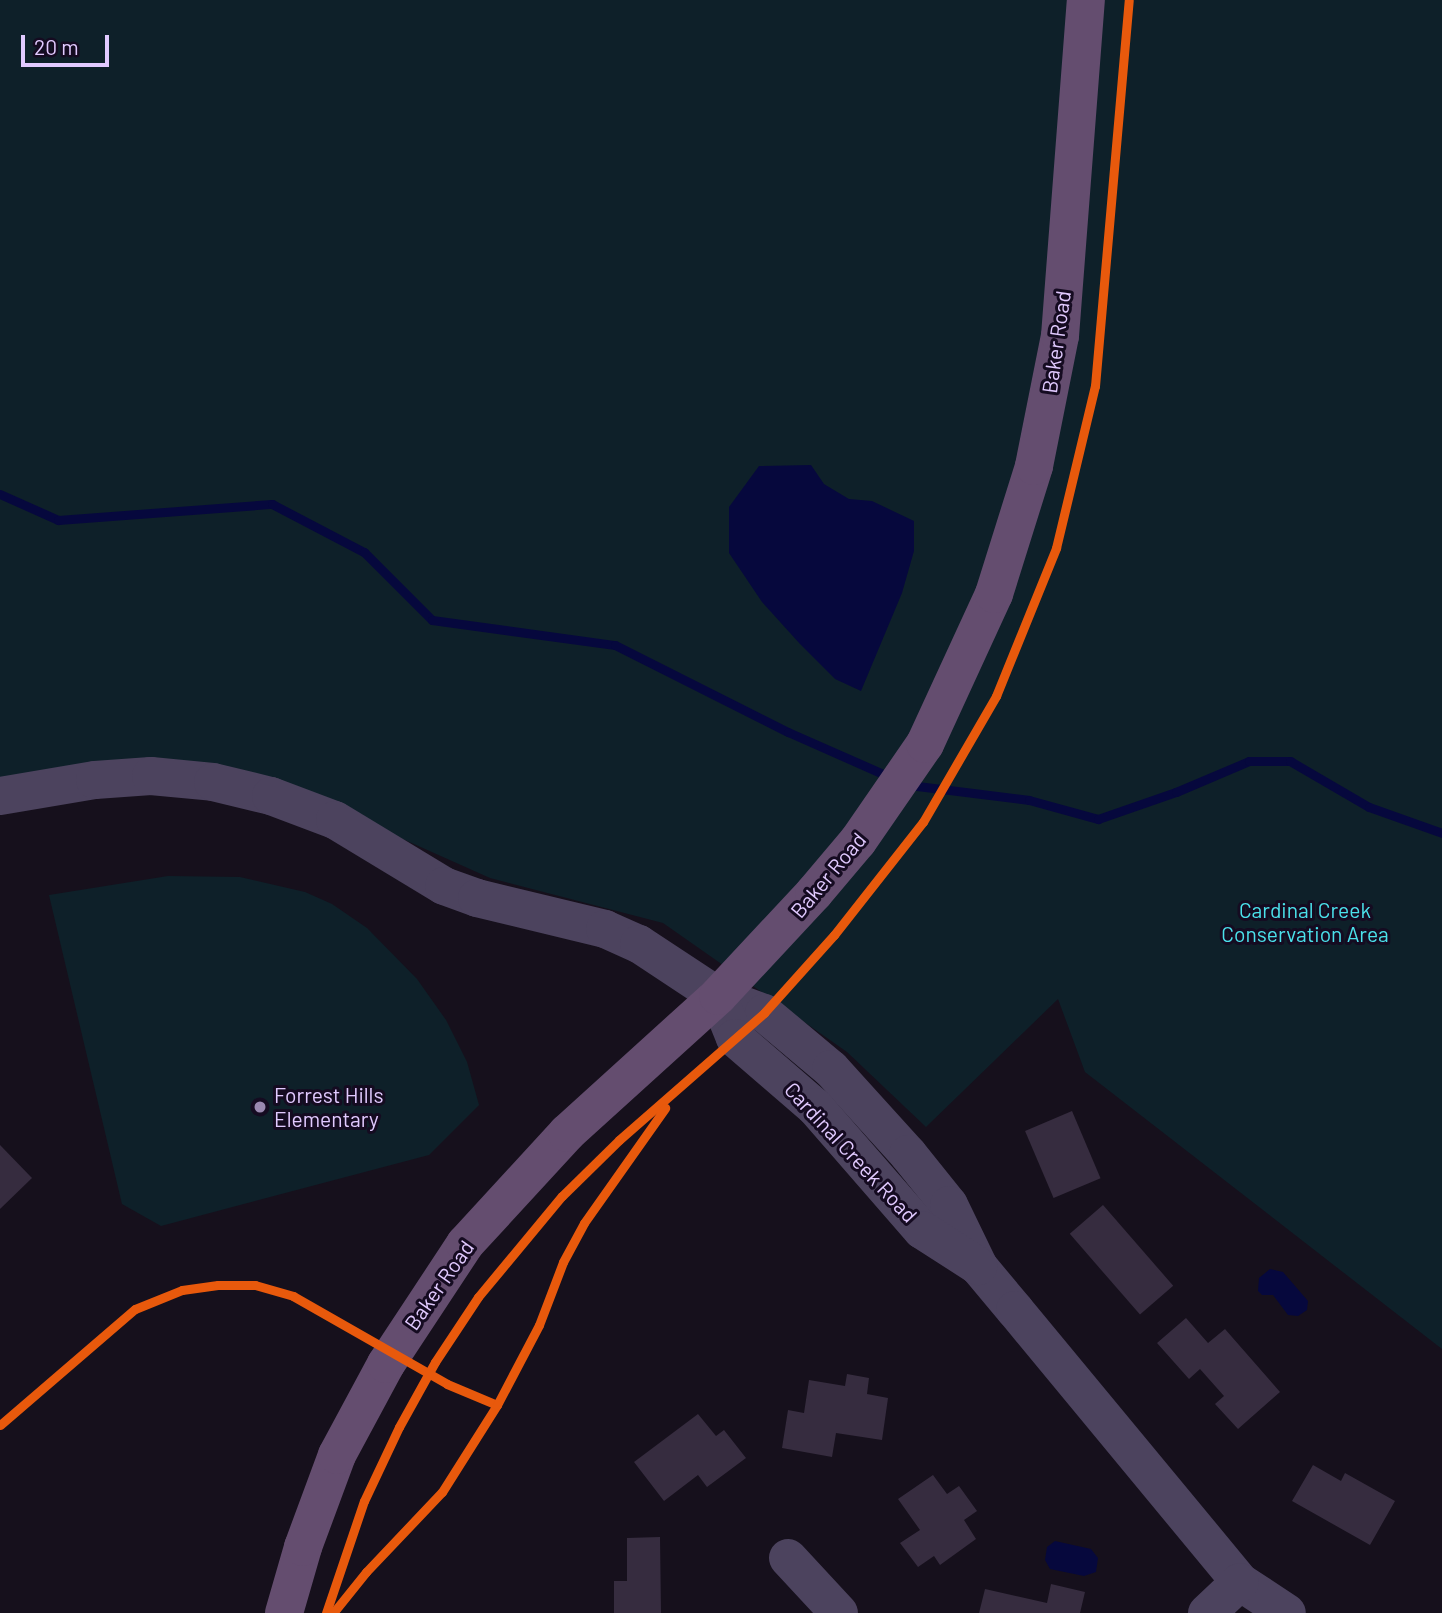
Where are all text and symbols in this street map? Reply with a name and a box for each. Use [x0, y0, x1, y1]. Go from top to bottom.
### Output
scale bar [24, 21, 112, 65]
text: 20 m [34, 34, 79, 59]
street label: Baker Road [1036, 289, 1076, 395]
street label: Baker Road [785, 827, 871, 923]
park label: Cardinal Creek Conservation Area [1221, 897, 1389, 947]
street label: Cardinal Creek Road [780, 1077, 922, 1227]
place label: Forrest Hills Elementary [274, 1082, 383, 1132]
marker: Forrest Hills Elementary [252, 1099, 268, 1115]
street label: Baker Road [399, 1235, 479, 1335]

